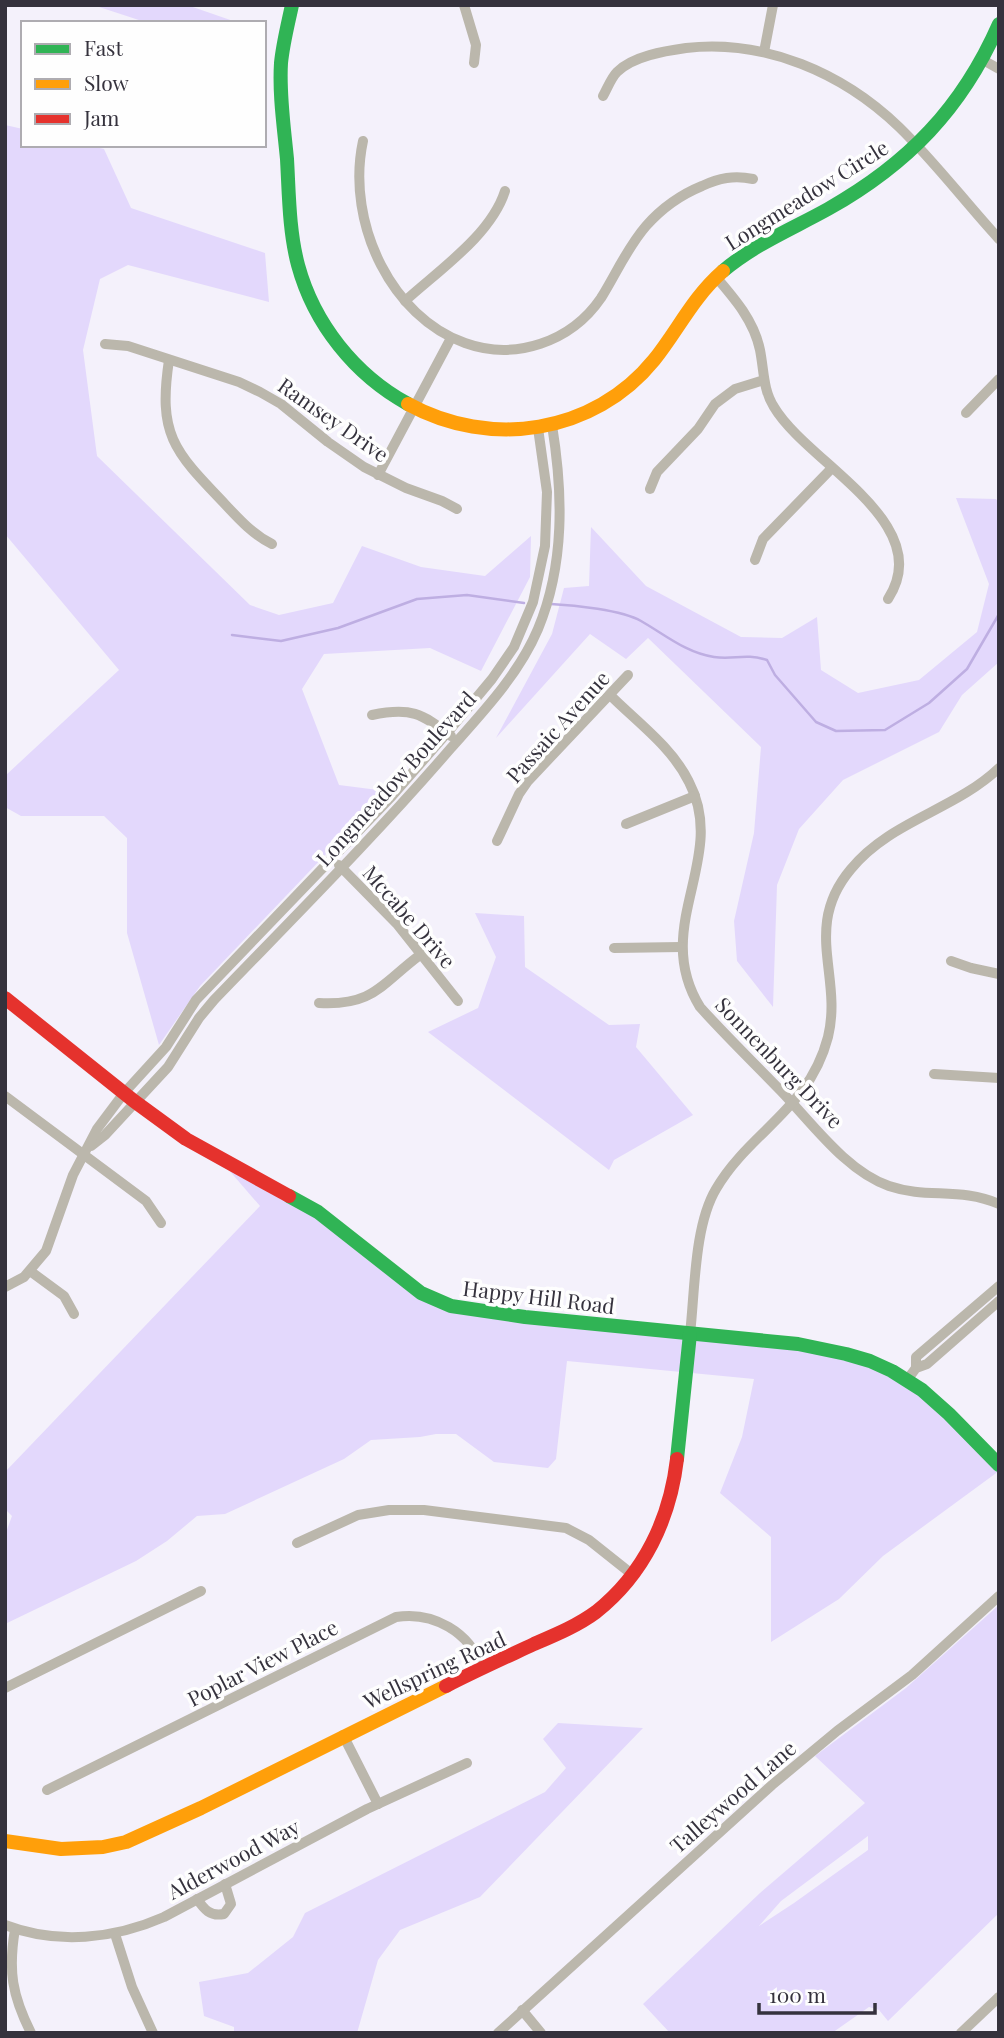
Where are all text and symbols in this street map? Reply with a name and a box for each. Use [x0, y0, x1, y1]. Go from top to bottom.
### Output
legend [21, 21, 266, 147]
text: Fast [84, 33, 123, 61]
text: Slow [84, 68, 129, 96]
text: Jam [83, 103, 120, 131]
street label: Longmeadow Circle [719, 132, 893, 256]
street label: Ramsey Drive [273, 370, 395, 468]
street label: Passaic Avenue [499, 664, 615, 788]
street label: Longmeadow Boulevard [309, 685, 481, 871]
street label: Mccabe Drive [357, 859, 463, 973]
street label: Sonnenburg Drive [710, 990, 850, 1134]
street label: Happy Hill Road [461, 1273, 617, 1319]
street label: Poplar View Place [182, 1612, 342, 1712]
street label: Wellspring Road [358, 1624, 510, 1715]
street label: Talleywood Lane [663, 1733, 801, 1859]
street label: Alderwood Way [161, 1811, 304, 1905]
scale bar [759, 1972, 874, 2016]
text: 100 m [769, 1980, 826, 2008]

